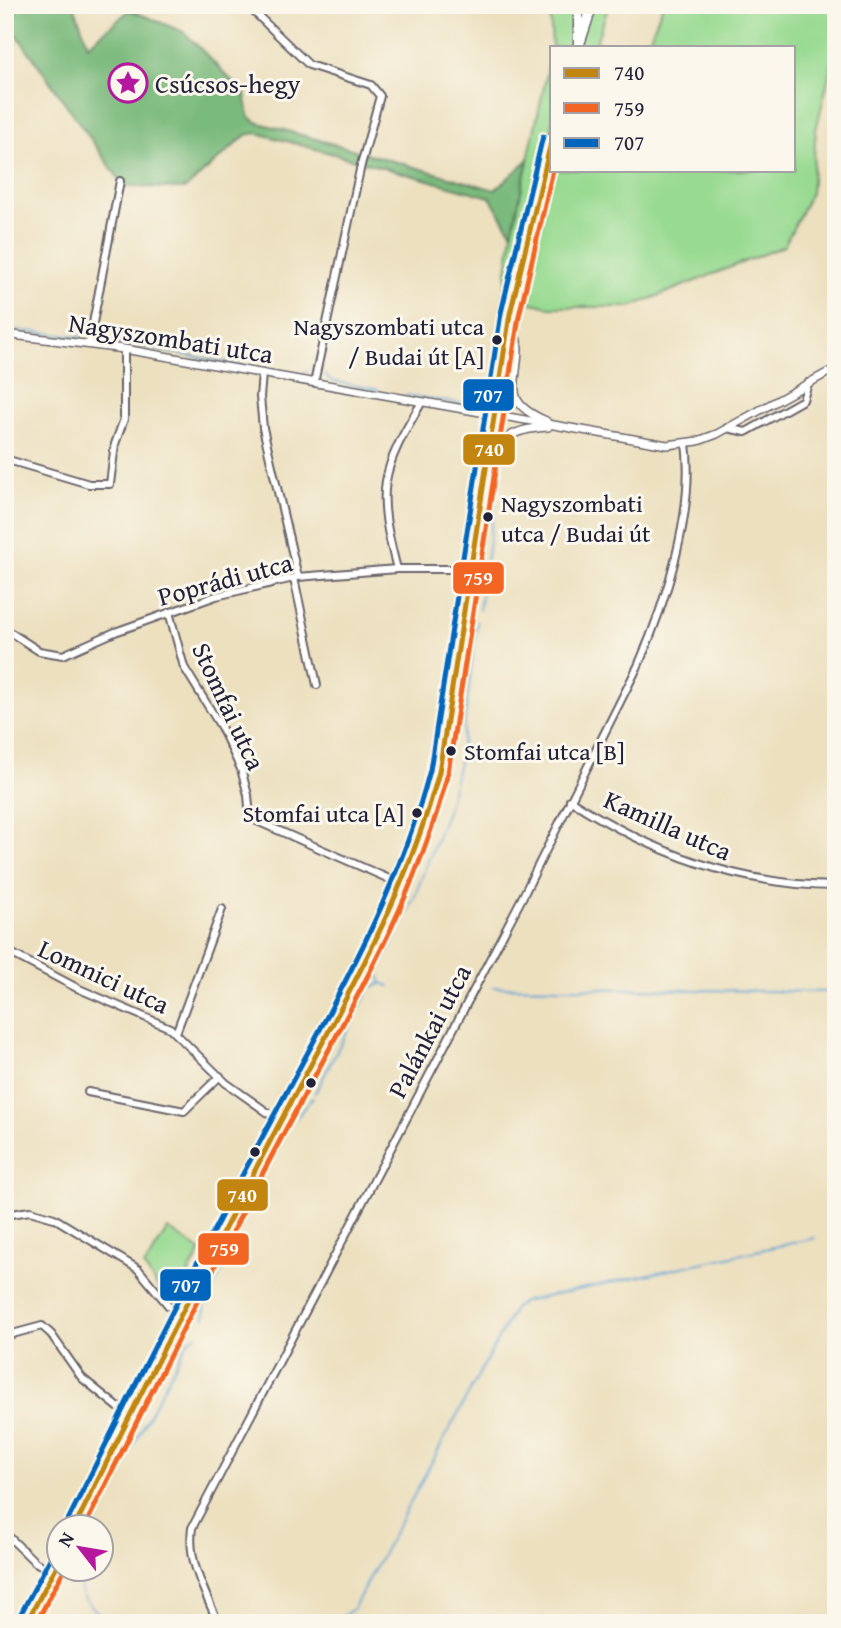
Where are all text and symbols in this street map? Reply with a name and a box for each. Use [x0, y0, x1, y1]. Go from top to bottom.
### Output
legend [550, 46, 796, 172]
text: 740 [614, 57, 644, 88]
place icon: Csúcsos-hegy [107, 62, 149, 104]
place label: Csúcsos-hegy [155, 64, 301, 103]
text: 759 [614, 93, 644, 124]
text: 707 [614, 127, 644, 158]
street label: Nagyszombati utca [66, 303, 277, 374]
place label: Nagyszombati utca / Budai út [A] [293, 309, 485, 374]
marker: Nagyszombati utca / Budai út [A] [490, 333, 504, 347]
line badge: 707 [462, 378, 515, 412]
text: 707 [473, 381, 503, 409]
line badge: 740 [462, 433, 516, 466]
text: 740 [474, 435, 504, 463]
place label: Nagyszombati utca / Budai út [501, 486, 651, 551]
marker: Nagyszombati utca / Budai út [481, 510, 495, 524]
street label: Poprádi utca [153, 542, 297, 616]
line badge: 759 [452, 561, 505, 595]
text: 759 [463, 564, 493, 592]
street label: Stomfai utca [182, 636, 276, 777]
place label: Stomfai utca [B] [464, 734, 624, 769]
marker: Stomfai utca [B] [444, 744, 458, 758]
street label: Kamilla utca [598, 780, 739, 871]
place label: Stomfai utca [A] [243, 796, 404, 831]
marker: Stomfai utca [A] [410, 806, 424, 820]
street label: Lomnici utca [32, 929, 177, 1024]
street label: Palánkai utca [378, 957, 481, 1105]
unlabelled marker [304, 1076, 318, 1090]
unlabelled marker [248, 1145, 262, 1159]
line badge: 740 [216, 1178, 269, 1212]
text: 740 [227, 1181, 257, 1209]
line badge: 759 [197, 1232, 250, 1266]
text: 759 [209, 1235, 239, 1263]
line badge: 707 [159, 1268, 212, 1302]
text: 707 [171, 1271, 201, 1299]
north arrow [46, 1512, 116, 1582]
text: N [50, 1526, 81, 1552]

